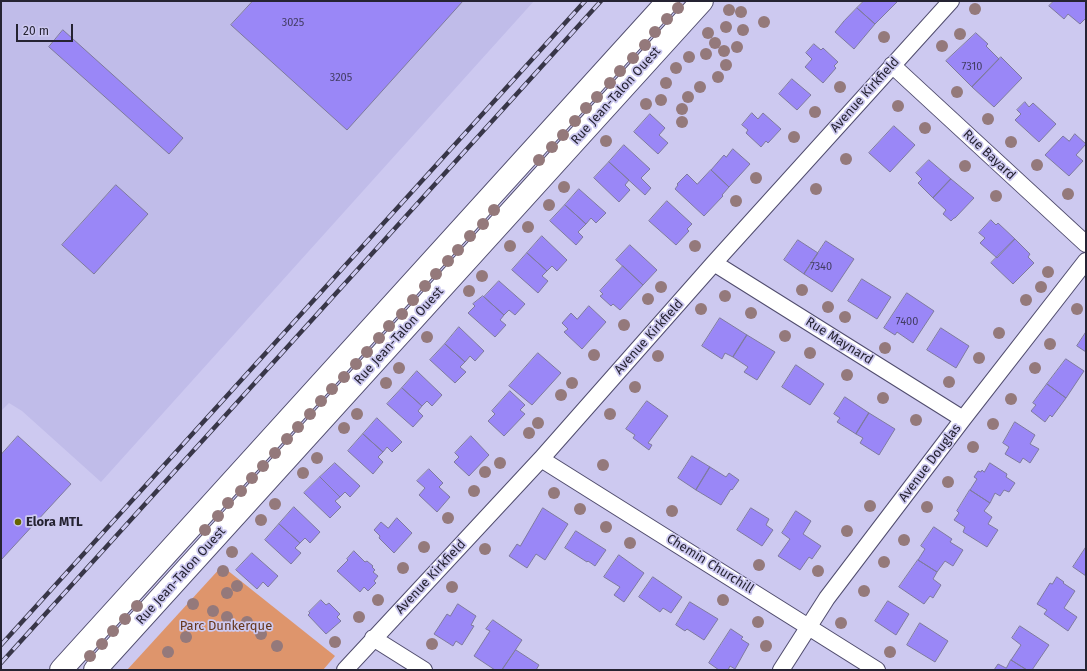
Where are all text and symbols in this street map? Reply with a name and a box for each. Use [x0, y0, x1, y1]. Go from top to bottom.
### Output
scale bar [18, 16, 75, 42]
house number: 3025 [282, 16, 304, 30]
text: 20 m [23, 24, 49, 38]
street label: Rue Jean-Talon Ouest [568, 44, 664, 148]
street label: Avenue Kirkfield [827, 54, 903, 136]
house number: 7310 [962, 60, 982, 74]
house number: 3205 [330, 71, 352, 85]
street label: Rue Bayard [959, 127, 1019, 183]
house number: 7340 [810, 260, 832, 274]
street label: Rue Jean-Talon Ouest [351, 284, 447, 388]
street label: Avenue Kirkfield [611, 296, 687, 378]
street label: Rue Maynard [802, 314, 876, 368]
house number: 7400 [896, 315, 918, 329]
street label: Avenue Douglas [896, 421, 964, 505]
place label: Elora MTL [26, 514, 83, 530]
marker: Elora MTL [13, 517, 23, 527]
street label: Rue Jean-Talon Ouest [133, 524, 229, 628]
street label: Chemin Churchill [664, 531, 756, 597]
street label: Avenue Kirkfield [393, 537, 469, 617]
park label: Parc Dunkerque [180, 618, 272, 634]

